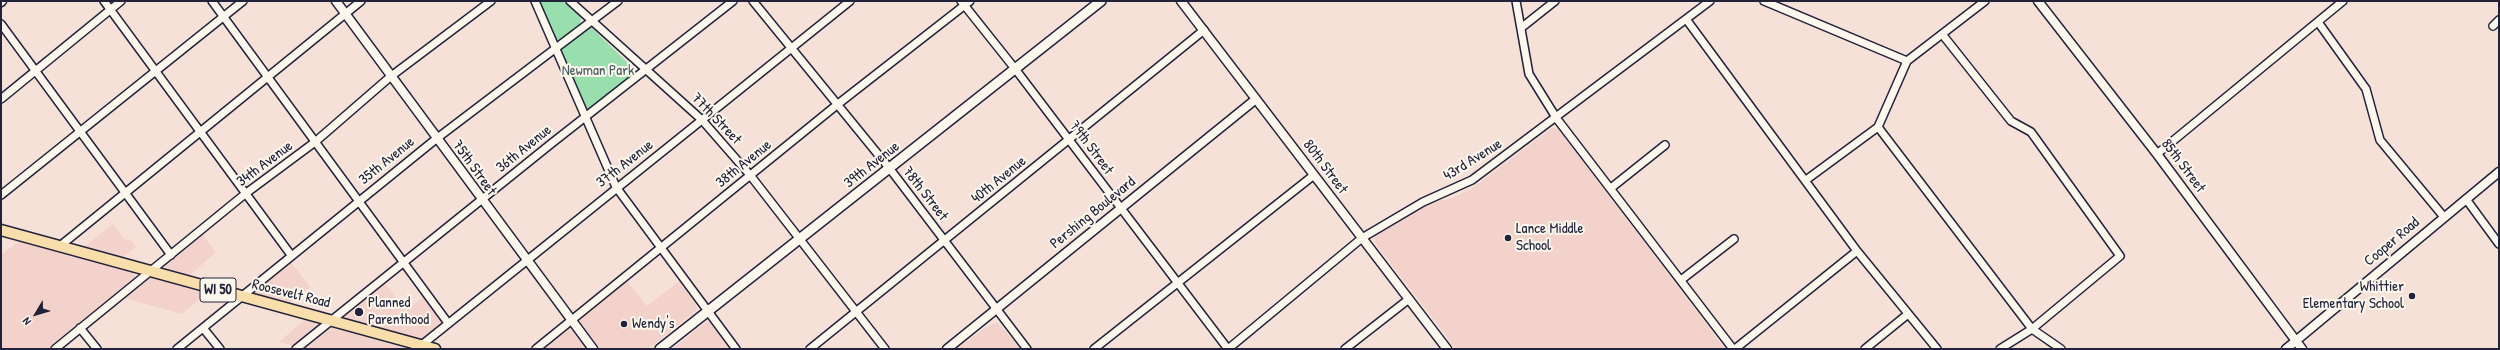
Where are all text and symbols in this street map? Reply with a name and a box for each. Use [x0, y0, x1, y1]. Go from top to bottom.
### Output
park label: Newman Park [562, 62, 634, 80]
street label: 77th Street [687, 89, 745, 149]
street label: 79th Street [1065, 118, 1117, 178]
street label: 36th Avenue [493, 121, 555, 177]
street label: 35th Avenue [356, 133, 418, 189]
street label: 43rd Avenue [1440, 135, 1506, 185]
street label: 37th Avenue [593, 136, 657, 192]
street label: 38th Avenue [713, 136, 775, 192]
street label: 80th Street [1299, 136, 1351, 198]
street label: 85th Street [2157, 136, 2209, 196]
street label: 34th Avenue [234, 137, 296, 191]
street label: 75th Street [448, 137, 500, 199]
street label: 39th Avenue [841, 138, 903, 192]
street label: 40th Avenue [968, 152, 1030, 208]
street label: 78th Street [898, 163, 952, 225]
street label: Pershing Boulevard [1047, 173, 1139, 253]
street label: Cooper Road [2361, 214, 2423, 270]
place label: Lance Middle School [1516, 220, 1583, 255]
marker: Lance Middle School [1503, 233, 1513, 243]
street label: Roosevelt Road [250, 276, 332, 312]
road number: WI 50 [200, 278, 236, 302]
place label: Whittier Elementary School [2303, 278, 2404, 313]
marker: Whittier Elementary School [2407, 291, 2417, 301]
north arrow [16, 294, 56, 334]
place label: Planned Parenthood [368, 294, 429, 329]
marker: Planned Parenthood [353, 306, 365, 318]
text: N [19, 315, 34, 328]
place label: Wendy's [632, 315, 674, 333]
marker: Wendy's [619, 319, 629, 329]

